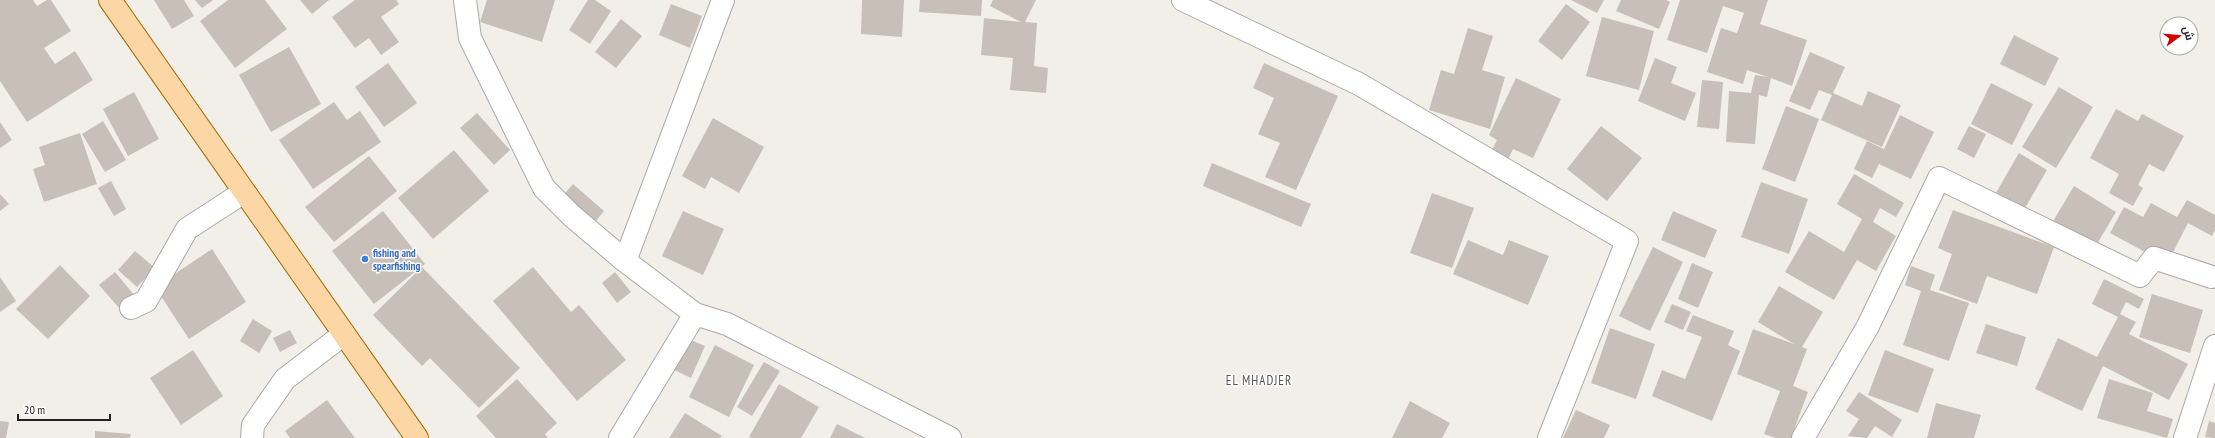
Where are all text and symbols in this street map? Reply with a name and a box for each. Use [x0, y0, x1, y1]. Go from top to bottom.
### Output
north arrow [2159, 16, 2199, 56]
text: ش [2180, 25, 2197, 42]
place label: fishing and spearfishing [373, 246, 421, 273]
marker: fishing and spearfishing [360, 254, 370, 264]
district label: EL MHADJER [1226, 372, 1292, 389]
scale bar [18, 396, 110, 422]
text: 20 m [24, 402, 45, 417]

